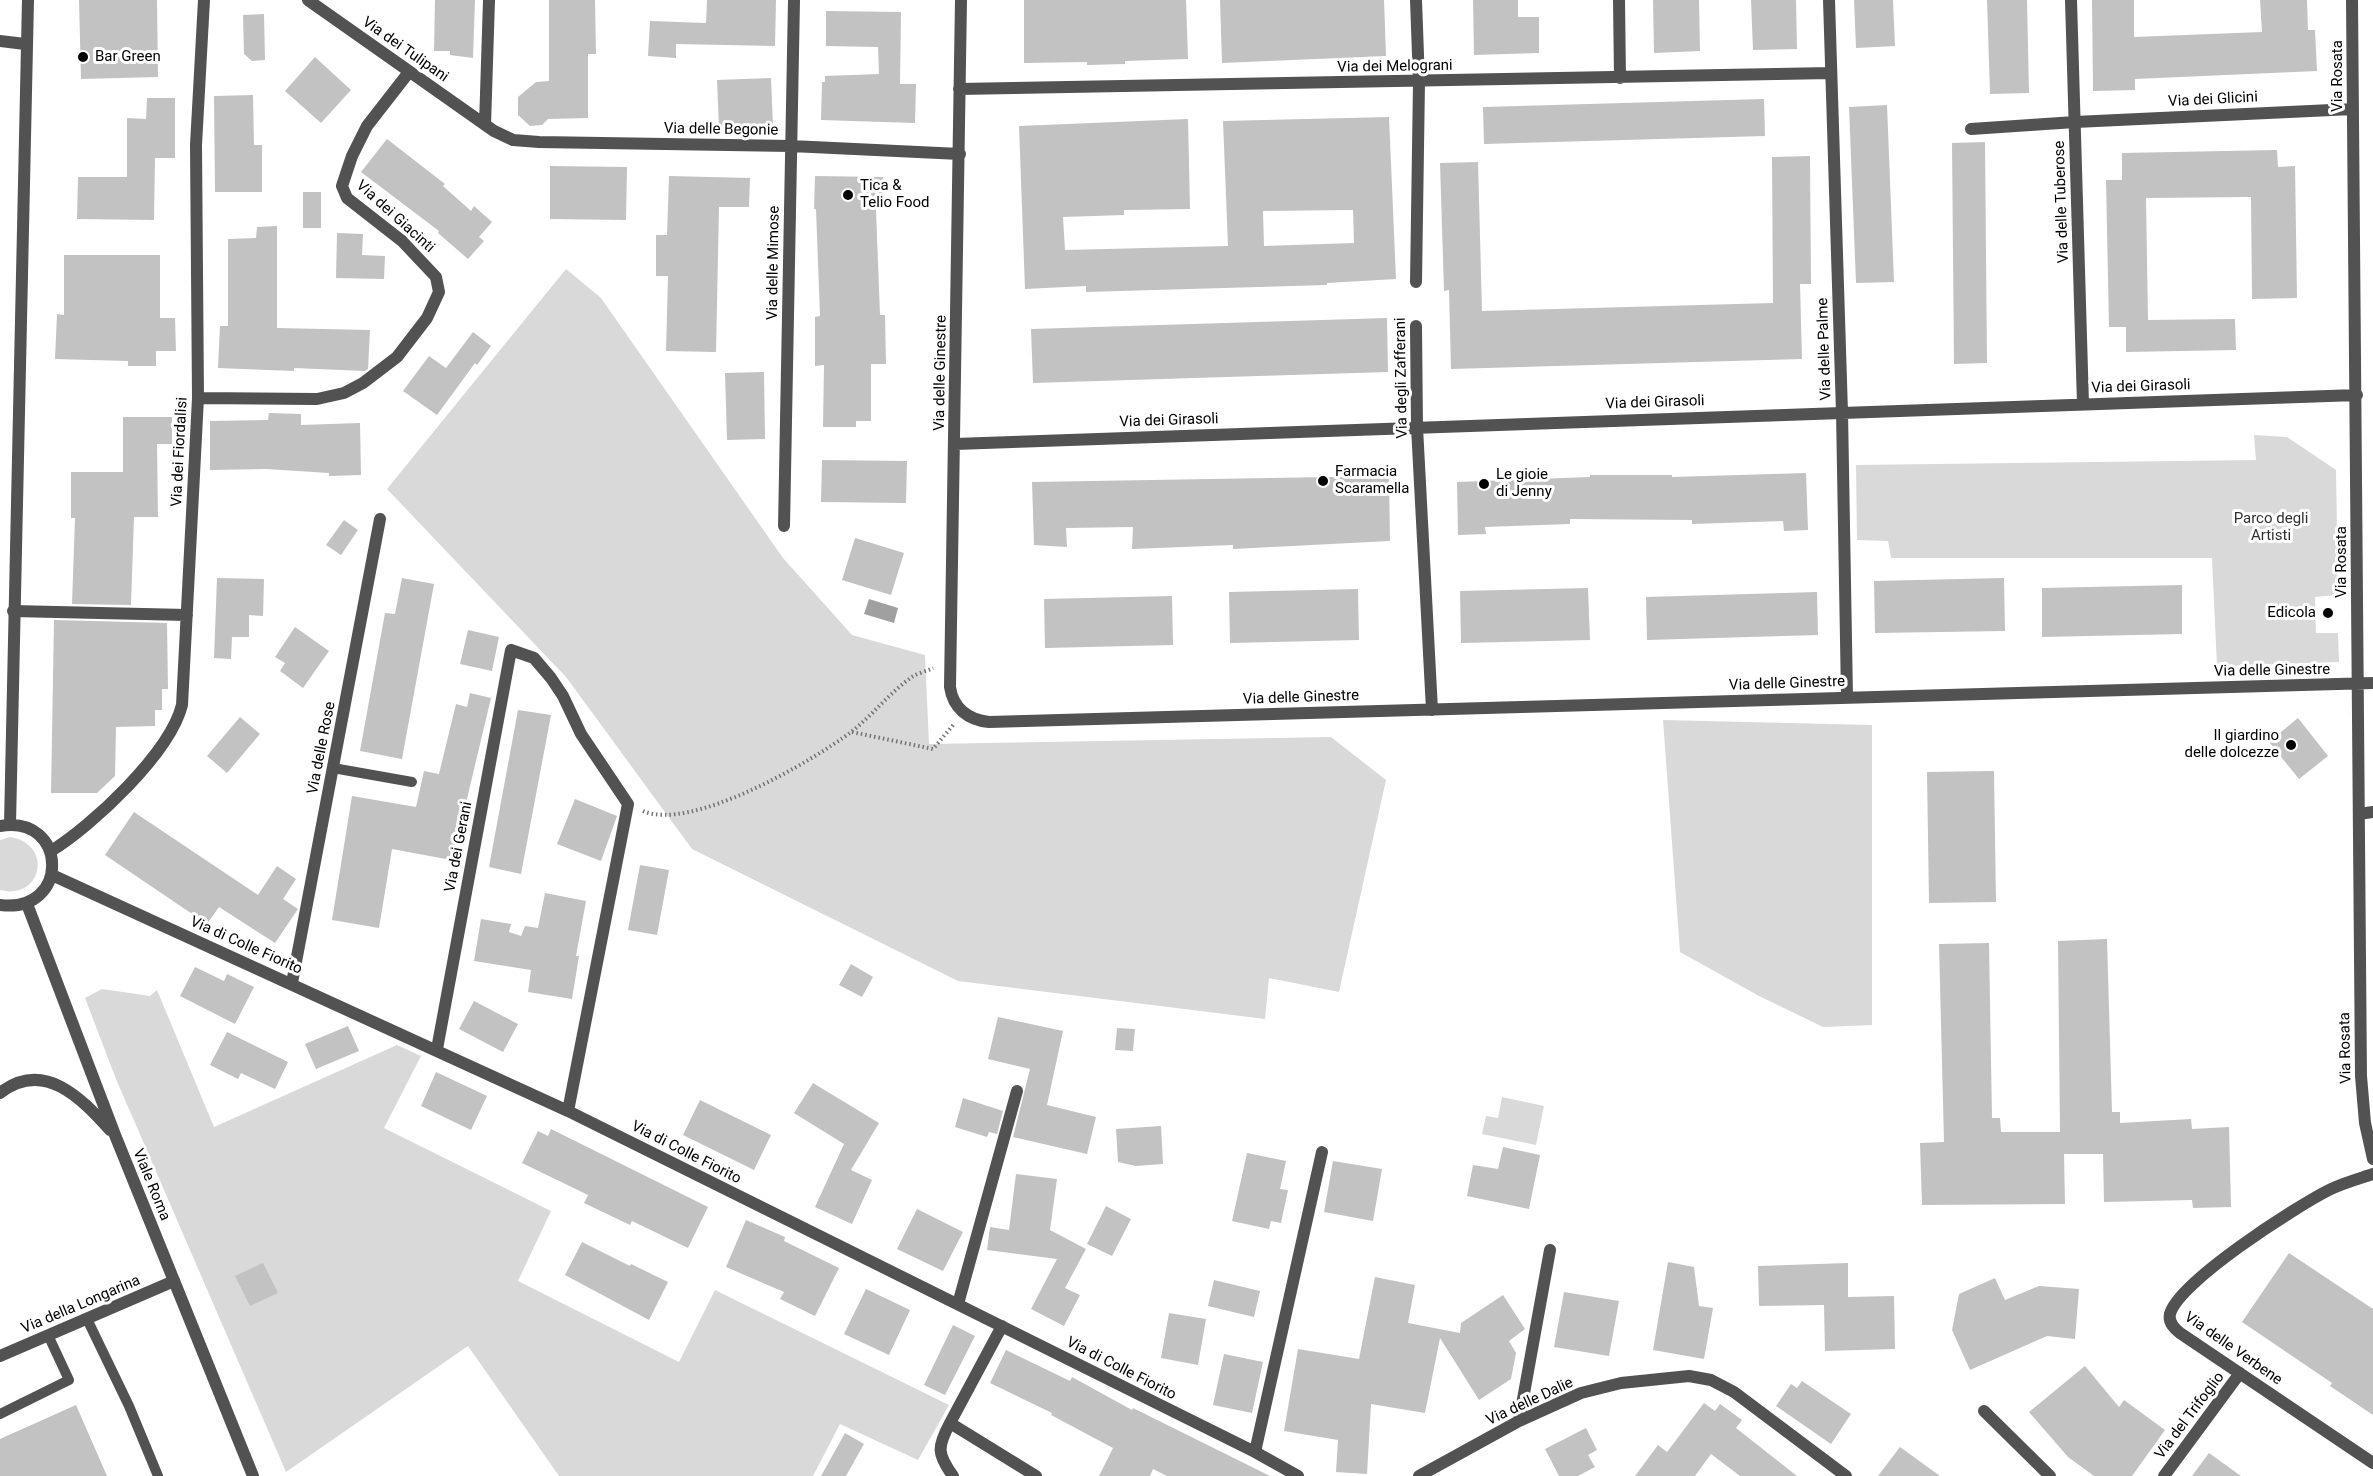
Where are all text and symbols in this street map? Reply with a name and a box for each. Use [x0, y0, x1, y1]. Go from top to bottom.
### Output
street label: Via dei Tulipani [358, 14, 452, 86]
street label: Via Rosata [2329, 40, 2347, 112]
place label: Bar Green [95, 48, 161, 66]
marker: Bar Green [76, 50, 90, 64]
street label: Via dei Melograni [1337, 57, 1453, 77]
street label: Via dei Glicini [2168, 89, 2258, 111]
street label: Via delle Begonie [664, 120, 778, 140]
street label: Via delle Tuberose [2051, 140, 2073, 264]
street label: Via dei Giacinti [352, 177, 438, 257]
place label: Tica & Telio Food [860, 177, 929, 212]
marker: Tica & Telio Food [841, 188, 855, 202]
street label: Via delle Mimose [764, 206, 784, 320]
street label: Via delle Palme [1814, 297, 1836, 401]
street label: Via delle Ginestre [931, 315, 951, 431]
street label: Via degli Zafferani [1392, 317, 1412, 439]
street label: Via dei Girasoli [2091, 376, 2191, 398]
street label: Via dei Girasoli [1605, 392, 1705, 414]
street label: Via dei Fiordalisi [168, 397, 192, 507]
street label: Via dei Girasoli [1119, 410, 1219, 432]
place label: Farmacia Scaramella [1335, 463, 1409, 498]
place label: Le gioie di Jenny [1496, 466, 1552, 501]
marker: Farmacia Scaramella [1316, 474, 1330, 488]
marker: Le gioie di Jenny [1477, 477, 1491, 491]
park label: Parco degli Artisti [2234, 510, 2308, 545]
street label: Via Rosata [2333, 526, 2351, 598]
place label: Edicola [2267, 604, 2316, 622]
marker: Edicola [2321, 606, 2335, 620]
street label: Via delle Ginestre [2214, 661, 2330, 681]
street label: Via delle Ginestre [1729, 673, 1845, 695]
street label: Via delle Ginestre [1243, 687, 1359, 709]
street label: Via delle Rose [304, 700, 340, 796]
place label: Il giardino delle dolcezze [2184, 727, 2279, 762]
marker: Il giardino delle dolcezze [2284, 738, 2298, 752]
street label: Via dei Gerani [441, 800, 477, 894]
street label: Via di Colle Fiorito [187, 913, 305, 979]
street label: Via Rosata [2336, 1012, 2356, 1084]
street label: Via di Colle Fiorito [628, 1118, 744, 1188]
street label: Viale Roma [128, 1146, 174, 1224]
street label: Via della Longarina [19, 1272, 143, 1338]
street label: Via delle Verbene [2181, 1309, 2285, 1389]
street label: Via di Colle Fiorito [1063, 1334, 1179, 1404]
street label: Via del Trifoglio [2152, 1369, 2228, 1463]
street label: Via delle Dalie [1484, 1374, 1576, 1430]

